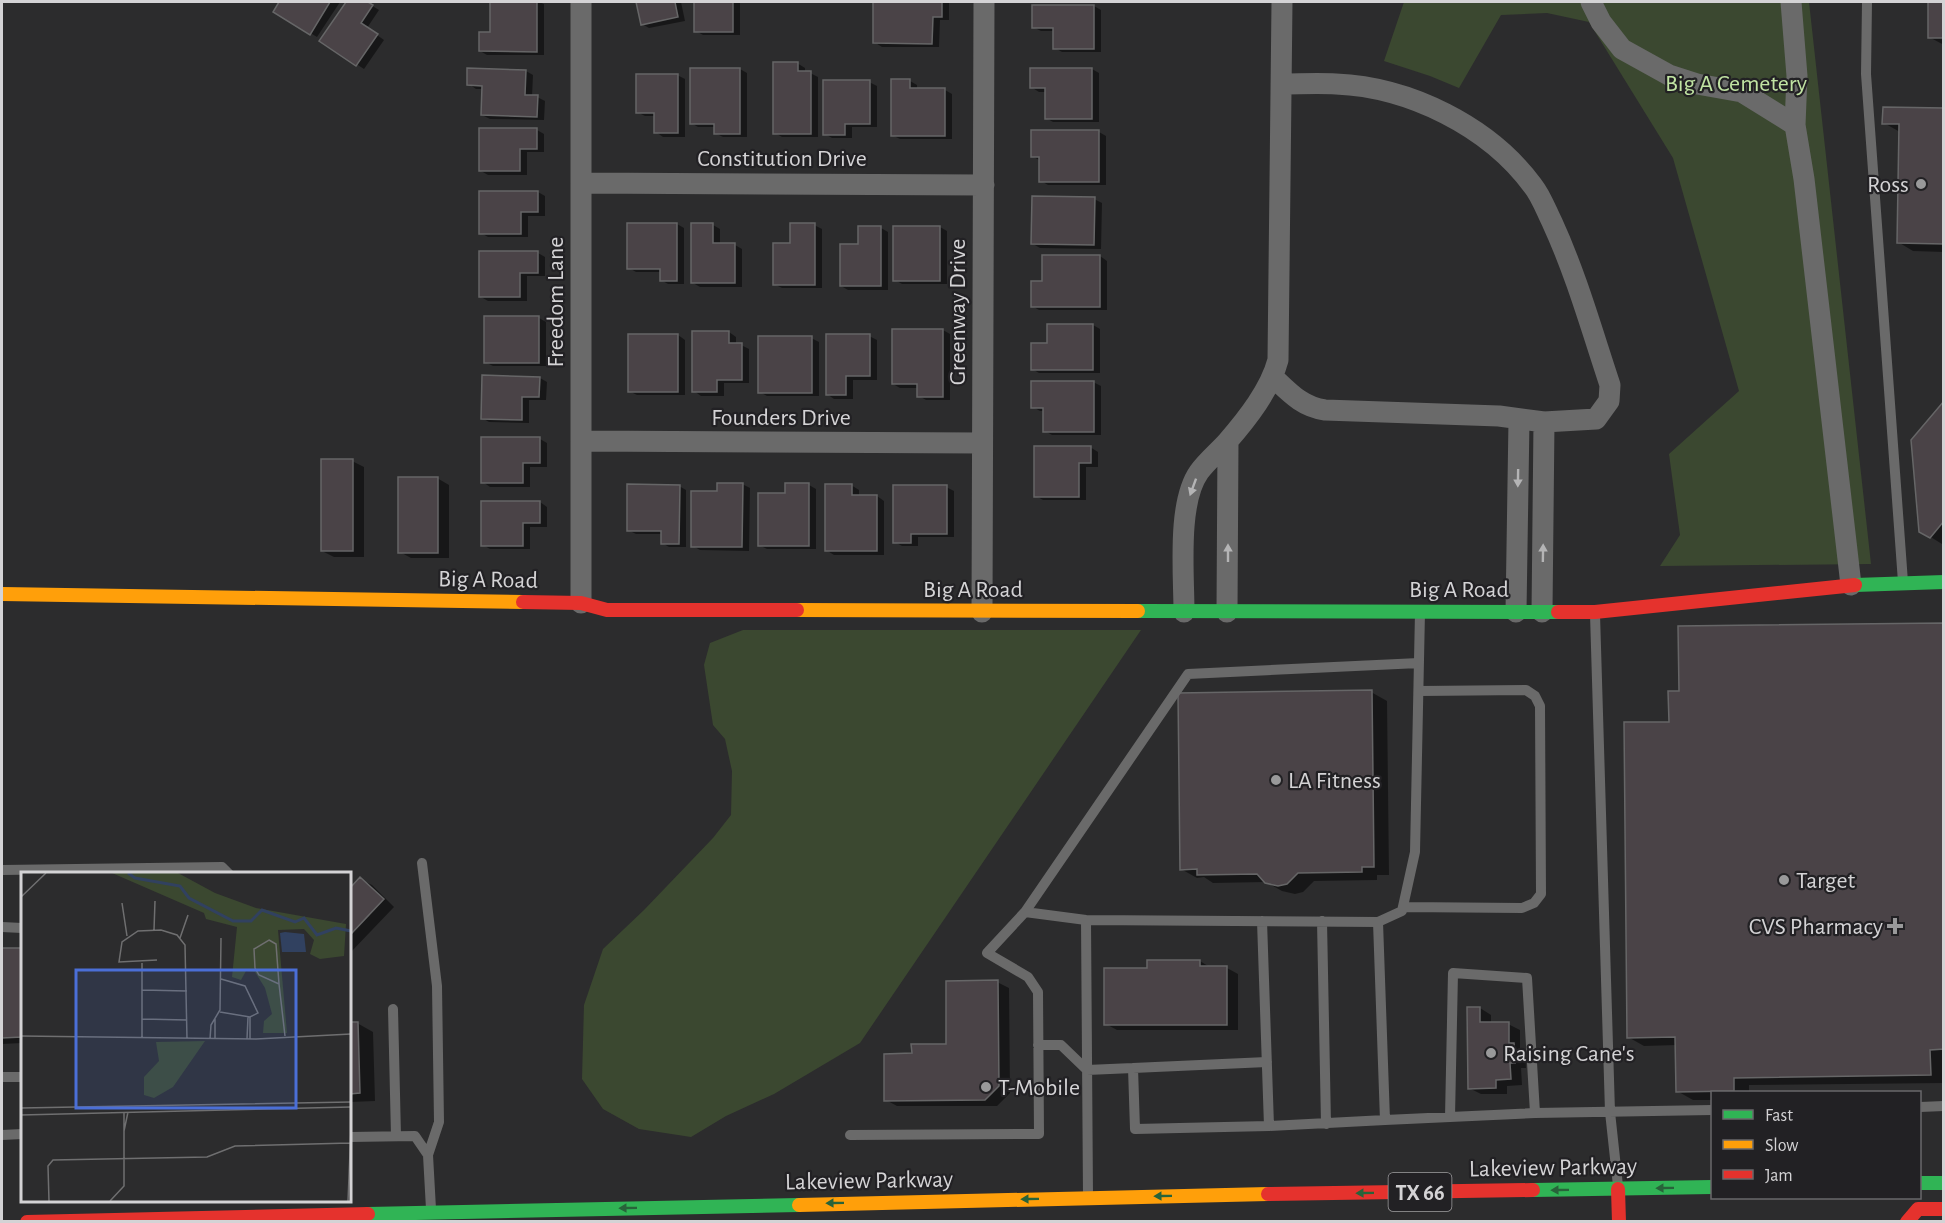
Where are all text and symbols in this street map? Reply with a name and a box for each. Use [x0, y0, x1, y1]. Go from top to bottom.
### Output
park label: Big A Cemetery [1665, 72, 1807, 96]
street label: Constitution Drive [697, 147, 867, 171]
place label: Ross [1867, 173, 1909, 197]
marker: Ross [1914, 177, 1928, 191]
street label: Freedom Lane [544, 237, 568, 367]
street label: Greenway Drive [946, 239, 970, 385]
street label: Founders Drive [711, 406, 851, 430]
one-way arrow [1514, 469, 1523, 488]
one-way arrow [1187, 478, 1197, 496]
one-way arrow [1223, 544, 1233, 563]
one-way arrow [1538, 544, 1548, 563]
street label: Big A Road [438, 567, 538, 593]
street label: Big A Road [923, 578, 1023, 602]
street label: Big A Road [1409, 578, 1509, 602]
place label: LA Fitness [1288, 769, 1381, 793]
marker: LA Fitness [1269, 773, 1283, 787]
place label: Target [1796, 869, 1856, 893]
inset map [21, 872, 351, 1202]
marker: Target [1777, 873, 1791, 887]
place label: CVS Pharmacy [1749, 915, 1883, 939]
marker: CVS Pharmacy [1888, 919, 1902, 933]
place label: Raising Cane's [1503, 1042, 1635, 1066]
marker: Raising Cane's [1484, 1046, 1498, 1060]
place label: T-Mobile [998, 1076, 1080, 1100]
marker: T-Mobile [979, 1080, 993, 1094]
legend [1711, 1091, 1921, 1199]
text: Fast [1765, 1107, 1793, 1125]
text: Slow [1765, 1137, 1798, 1155]
street label: Lakeview Parkway [1469, 1155, 1637, 1181]
text: Jam [1765, 1167, 1793, 1185]
street label: Lakeview Parkway [785, 1168, 953, 1194]
road number: TX 66 [1388, 1173, 1452, 1211]
one-way arrow [1656, 1183, 1675, 1193]
one-way arrow [1550, 1185, 1569, 1195]
one-way arrow [1355, 1188, 1374, 1198]
one-way arrow [1153, 1192, 1172, 1201]
one-way arrow [1020, 1194, 1039, 1204]
one-way arrow [825, 1199, 844, 1208]
one-way arrow [619, 1203, 638, 1213]

